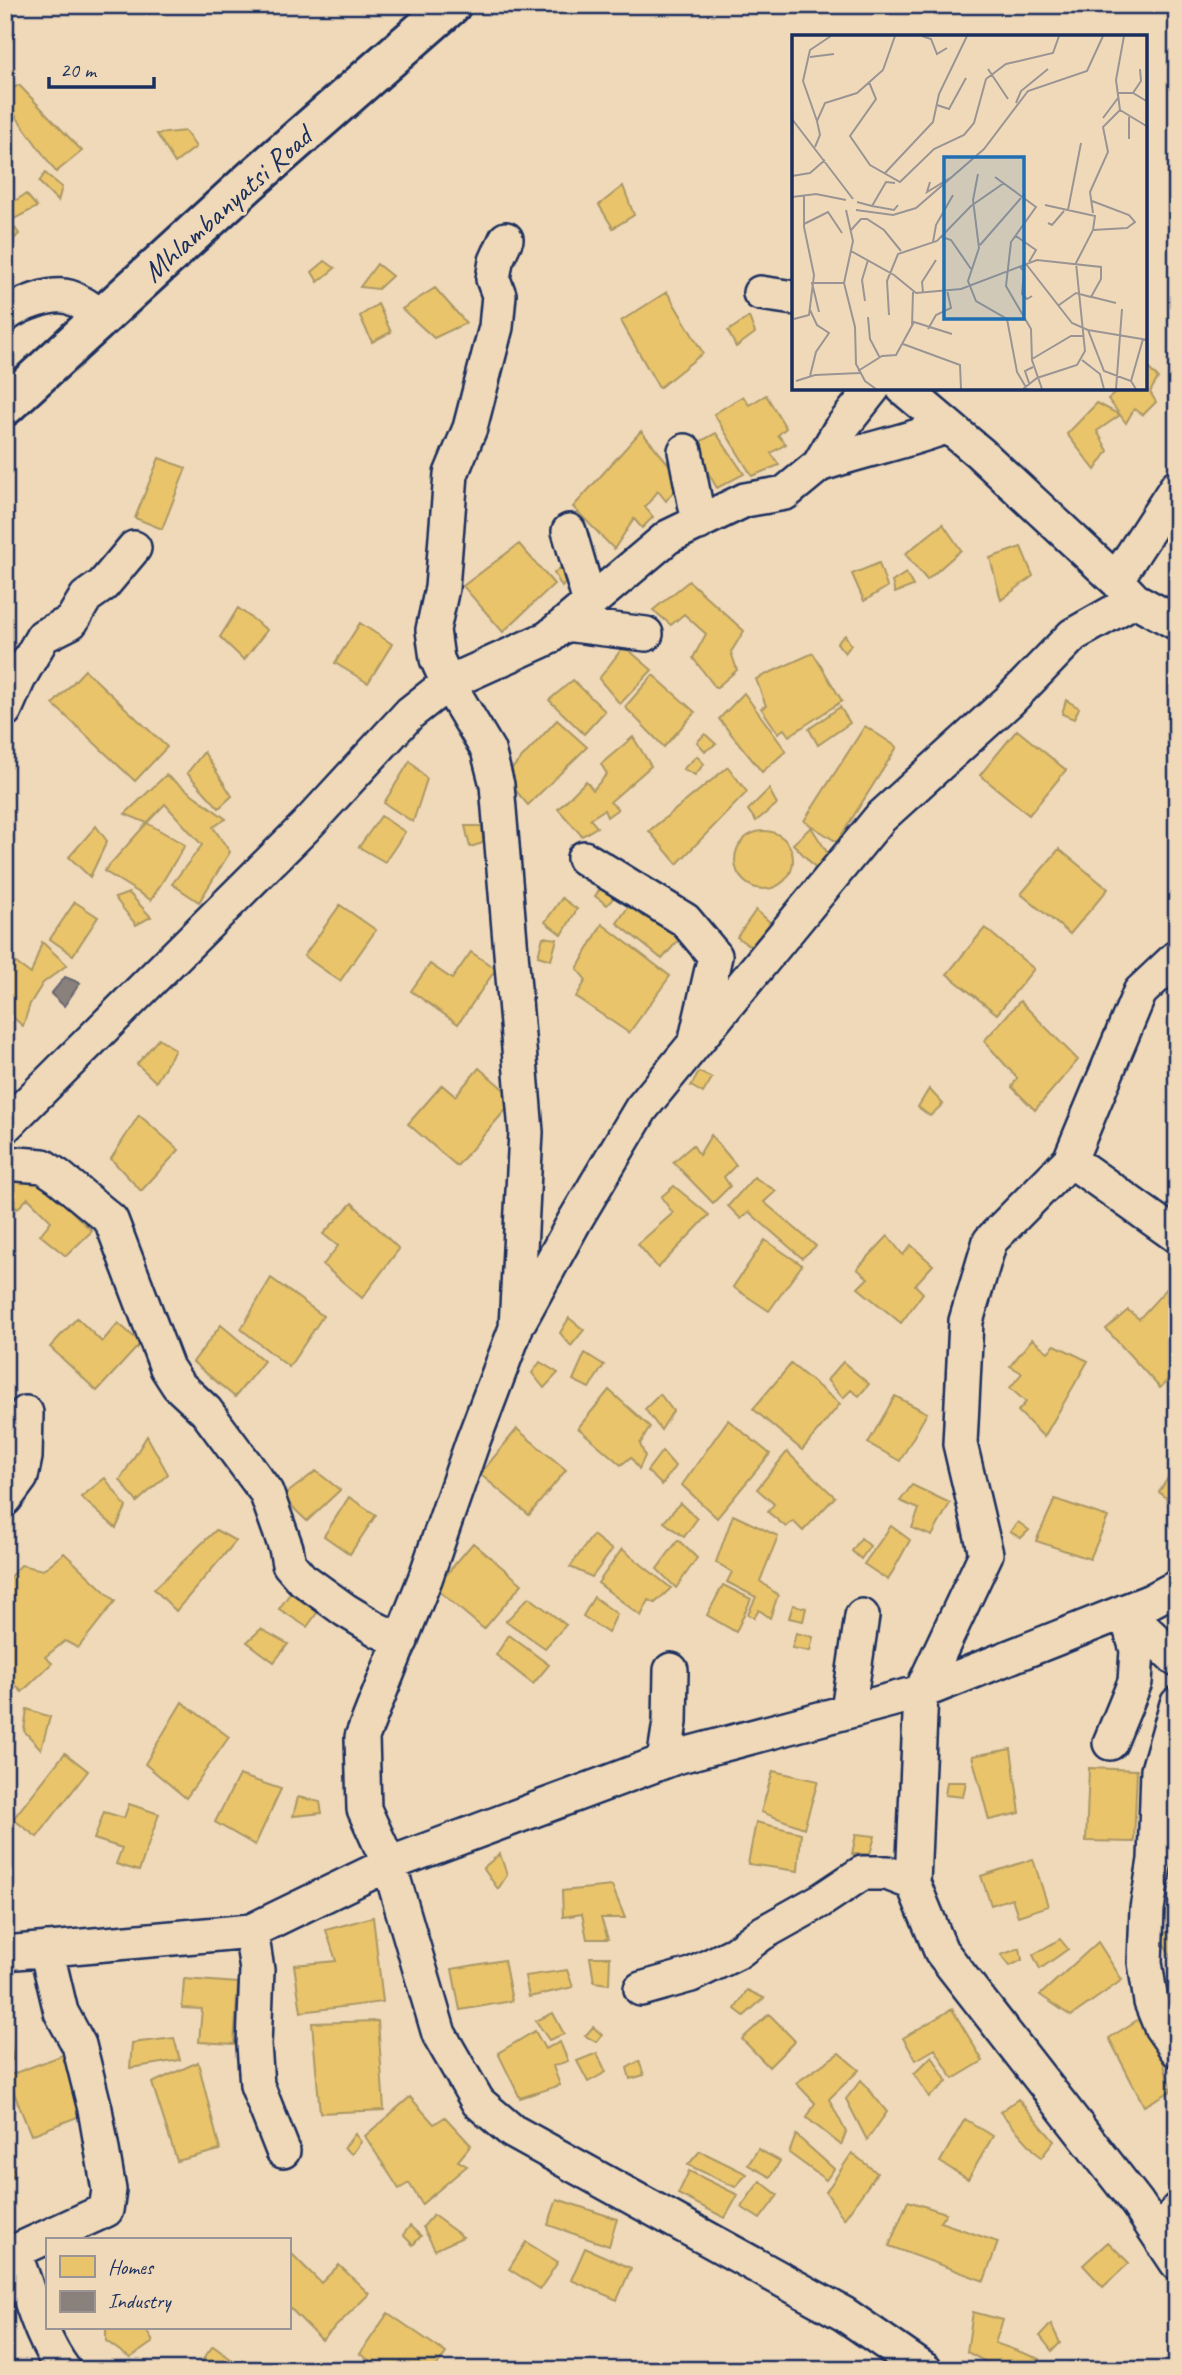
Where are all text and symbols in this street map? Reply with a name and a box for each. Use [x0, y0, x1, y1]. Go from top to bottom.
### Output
inset map [792, 35, 1147, 390]
scale bar [49, 46, 154, 90]
text: 20 m [60, 57, 98, 83]
street label: Mhlambanyatsi Road [134, 115, 323, 290]
legend [46, 2238, 290, 2330]
text: Homes [108, 2254, 155, 2280]
text: Industry [108, 2288, 172, 2314]

